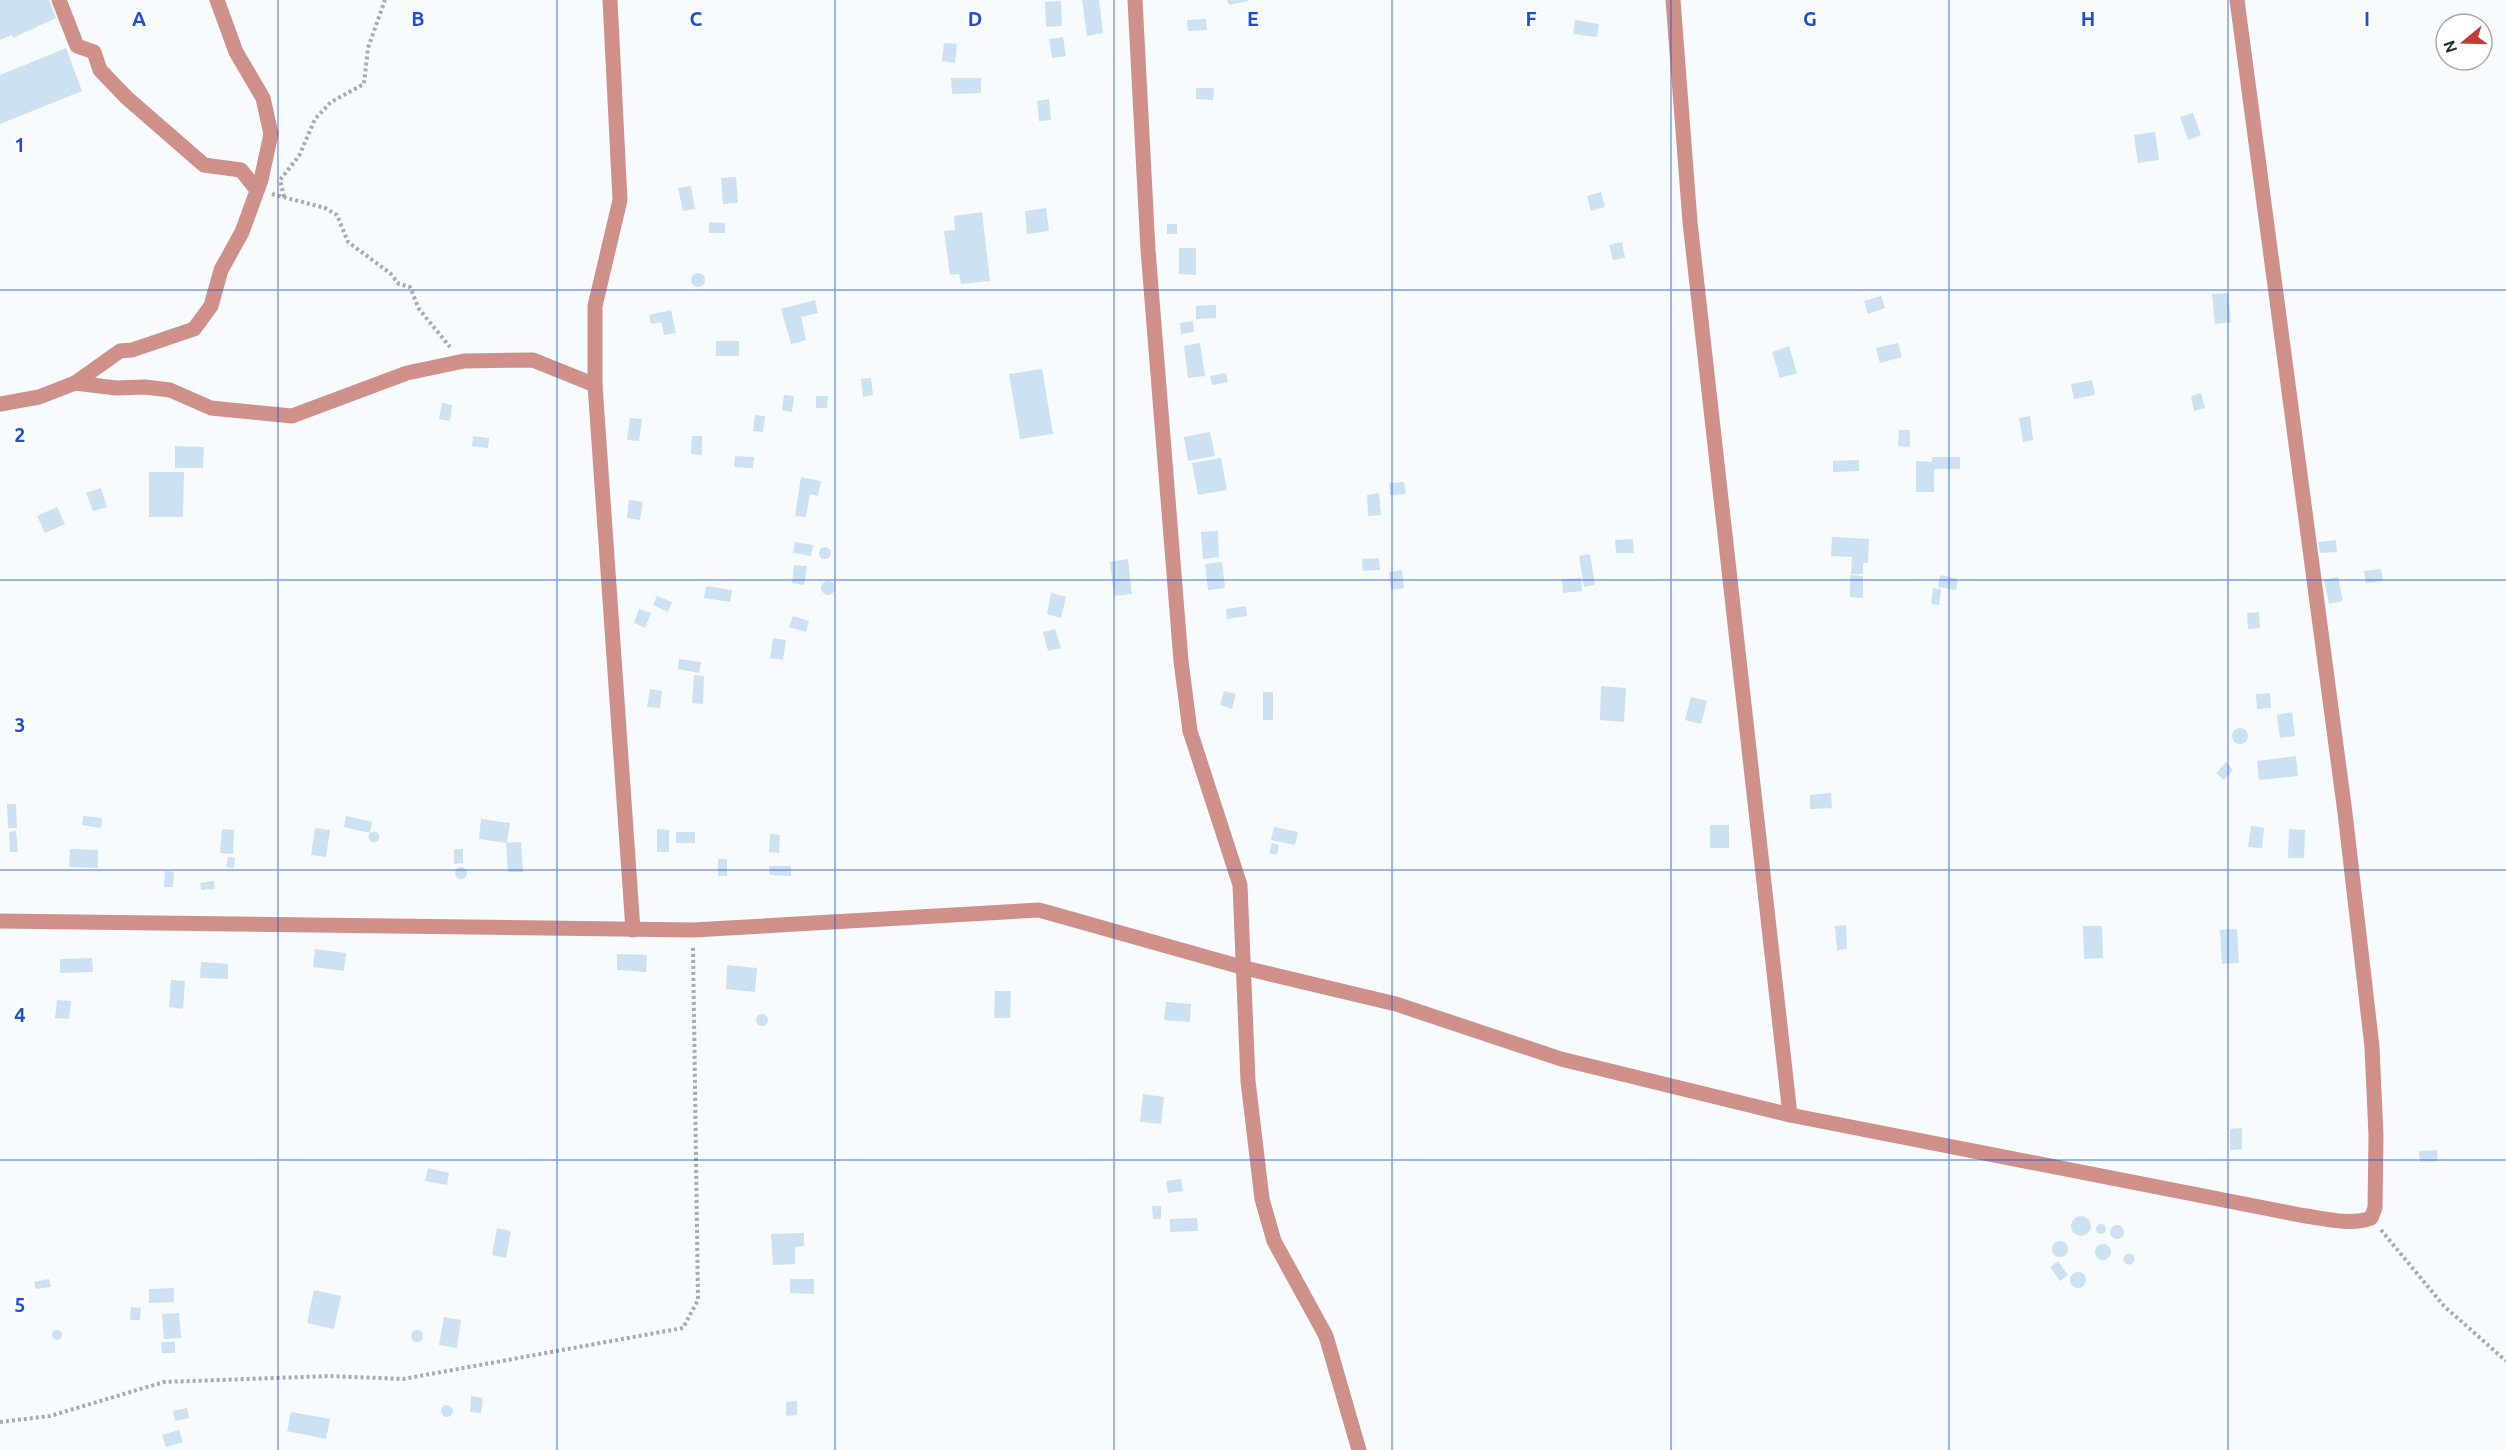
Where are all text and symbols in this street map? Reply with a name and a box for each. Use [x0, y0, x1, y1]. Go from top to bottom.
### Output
text: A [132, 7, 146, 30]
text: B [411, 7, 425, 30]
text: C [690, 7, 703, 30]
text: D [968, 7, 982, 30]
text: E [1247, 7, 1259, 30]
text: F [1525, 7, 1537, 30]
text: G [1803, 7, 1817, 30]
text: H [2081, 7, 2095, 30]
text: I [2364, 7, 2370, 30]
north arrow [2434, 12, 2494, 72]
text: N [2439, 38, 2460, 55]
text: 1 [14, 133, 26, 156]
text: 2 [14, 423, 26, 446]
text: 3 [14, 713, 26, 736]
text: 4 [14, 1003, 26, 1026]
text: 5 [14, 1293, 26, 1316]

